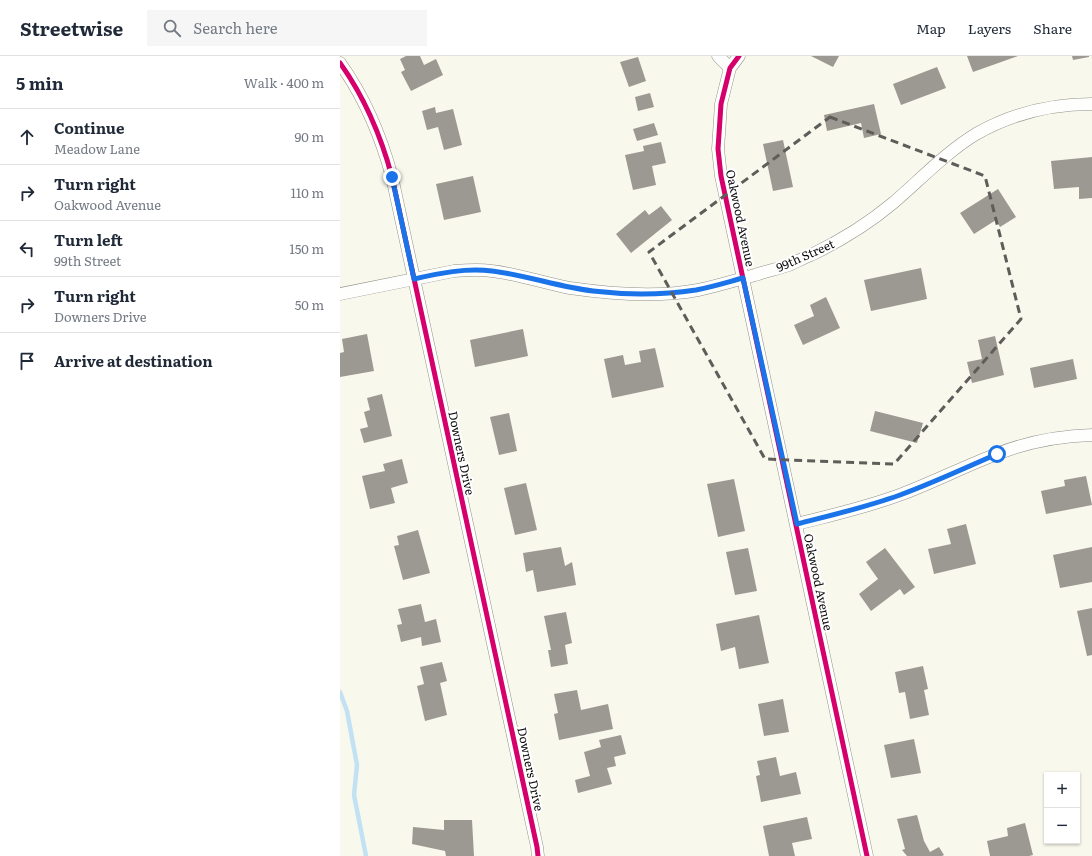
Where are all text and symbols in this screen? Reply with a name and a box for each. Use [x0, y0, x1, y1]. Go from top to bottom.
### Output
search box [147, 10, 427, 46]
text: Streetwise [20, 14, 123, 42]
text: Search here [193, 16, 277, 39]
icon: search [161, 17, 183, 39]
text: Map [916, 18, 946, 38]
text: Layers [968, 18, 1011, 38]
text: Share [1033, 18, 1072, 38]
text: 5 min [16, 70, 64, 95]
text: Walk · 400 m [244, 73, 324, 92]
text: Continue [54, 116, 124, 139]
icon: ahead [16, 126, 38, 148]
text: 90 m [294, 127, 324, 146]
text: Meadow Lane [54, 139, 140, 158]
route end [383, 168, 401, 186]
street label: Oakwood Avenue [722, 168, 760, 268]
text: Turn right [54, 172, 136, 195]
icon: right [16, 182, 38, 204]
text: 110 m [291, 183, 324, 202]
text: Oakwood Avenue [54, 195, 161, 214]
text: Turn left [54, 228, 123, 251]
street label: 99th Street [773, 234, 837, 276]
icon: left [16, 238, 38, 260]
text: 150 m [289, 239, 324, 258]
text: 99th Street [54, 251, 121, 270]
text: Turn right [54, 284, 136, 307]
icon: right [16, 294, 38, 316]
text: 50 m [295, 295, 324, 314]
text: Downers Drive [54, 307, 147, 326]
text: Arrive at destination [54, 349, 213, 372]
icon: arrive [16, 350, 38, 372]
street label: Downers Drive [444, 409, 480, 497]
route start [988, 445, 1006, 463]
street label: Oakwood Avenue [800, 532, 838, 632]
street label: Downers Drive [513, 725, 549, 813]
map controls [1044, 772, 1080, 844]
button: + [1044, 772, 1080, 808]
button: − [1044, 808, 1080, 844]

